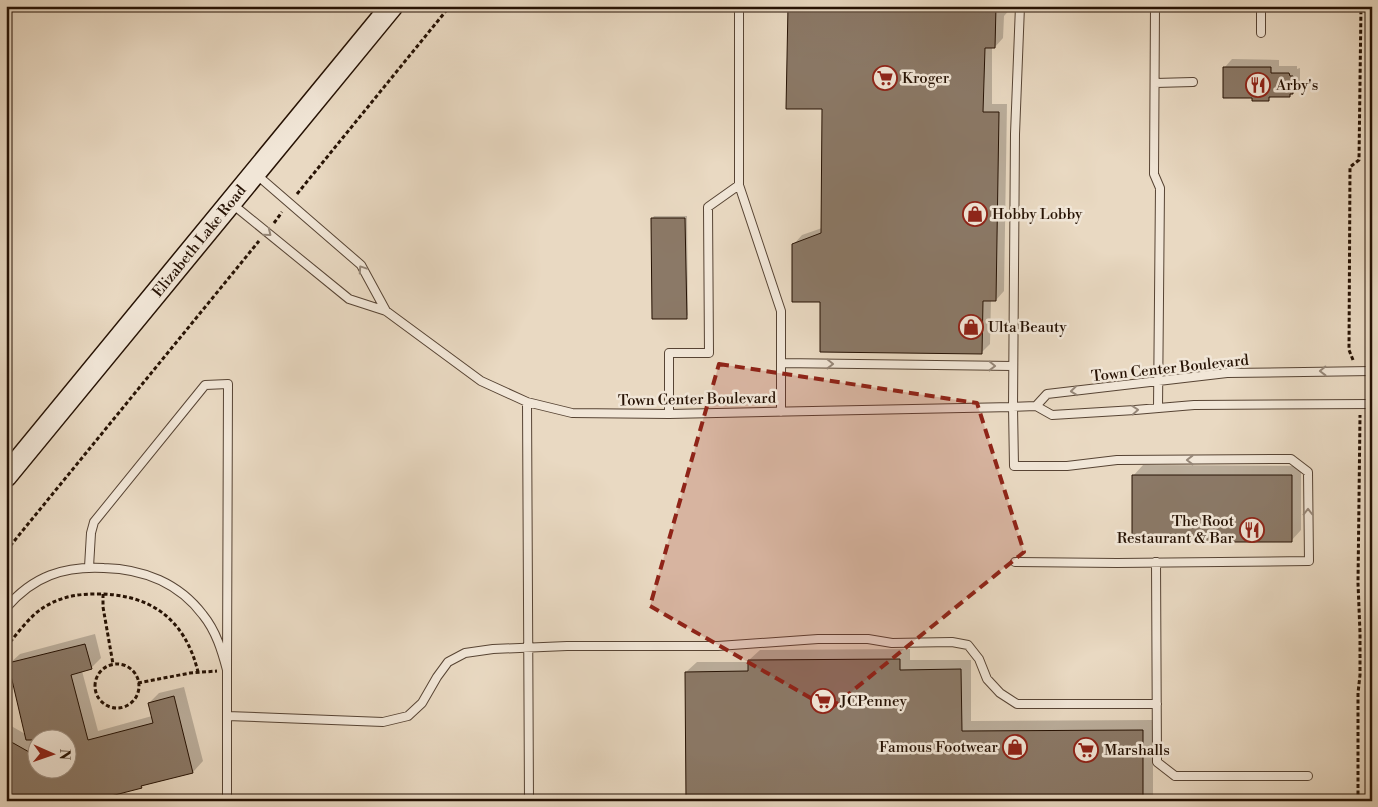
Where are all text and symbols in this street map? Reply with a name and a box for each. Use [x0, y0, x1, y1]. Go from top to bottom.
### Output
supermarket icon: Kroger [872, 65, 898, 91]
place label: Kroger [902, 69, 950, 88]
restaurant icon: Arby's [1245, 72, 1271, 98]
place label: Arby's [1275, 76, 1318, 95]
street label: Elizabeth Lake Road [148, 181, 251, 301]
shop icon: Hobby Lobby [962, 201, 988, 227]
place label: Hobby Lobby [992, 205, 1083, 224]
one-way arrow [262, 227, 271, 235]
one-way arrow [359, 265, 368, 275]
shop icon: Ulta Beauty [958, 314, 984, 340]
place label: Ulta Beauty [988, 318, 1067, 337]
street label: Town Center Boulevard [1090, 351, 1250, 386]
one-way arrow [826, 359, 834, 369]
one-way arrow [989, 361, 997, 371]
one-way arrow [1319, 366, 1326, 376]
one-way arrow [1070, 385, 1078, 396]
street label: Town Center Boulevard [618, 389, 777, 410]
one-way arrow [1131, 405, 1139, 416]
one-way arrow [1186, 455, 1194, 465]
one-way arrow [1303, 508, 1313, 516]
place label: The Root Restaurant & Bar [1117, 512, 1235, 548]
restaurant icon: The Root Restaurant & Bar [1239, 517, 1265, 543]
supermarket icon: JCPenney [810, 688, 836, 714]
place label: JCPenney [839, 692, 907, 711]
north arrow [28, 730, 78, 780]
shop icon: Famous Footwear [1002, 734, 1028, 760]
supermarket icon: Marshalls [1073, 737, 1099, 763]
place label: Famous Footwear [879, 738, 999, 757]
place label: Marshalls [1104, 741, 1170, 760]
text: N [55, 749, 73, 760]

